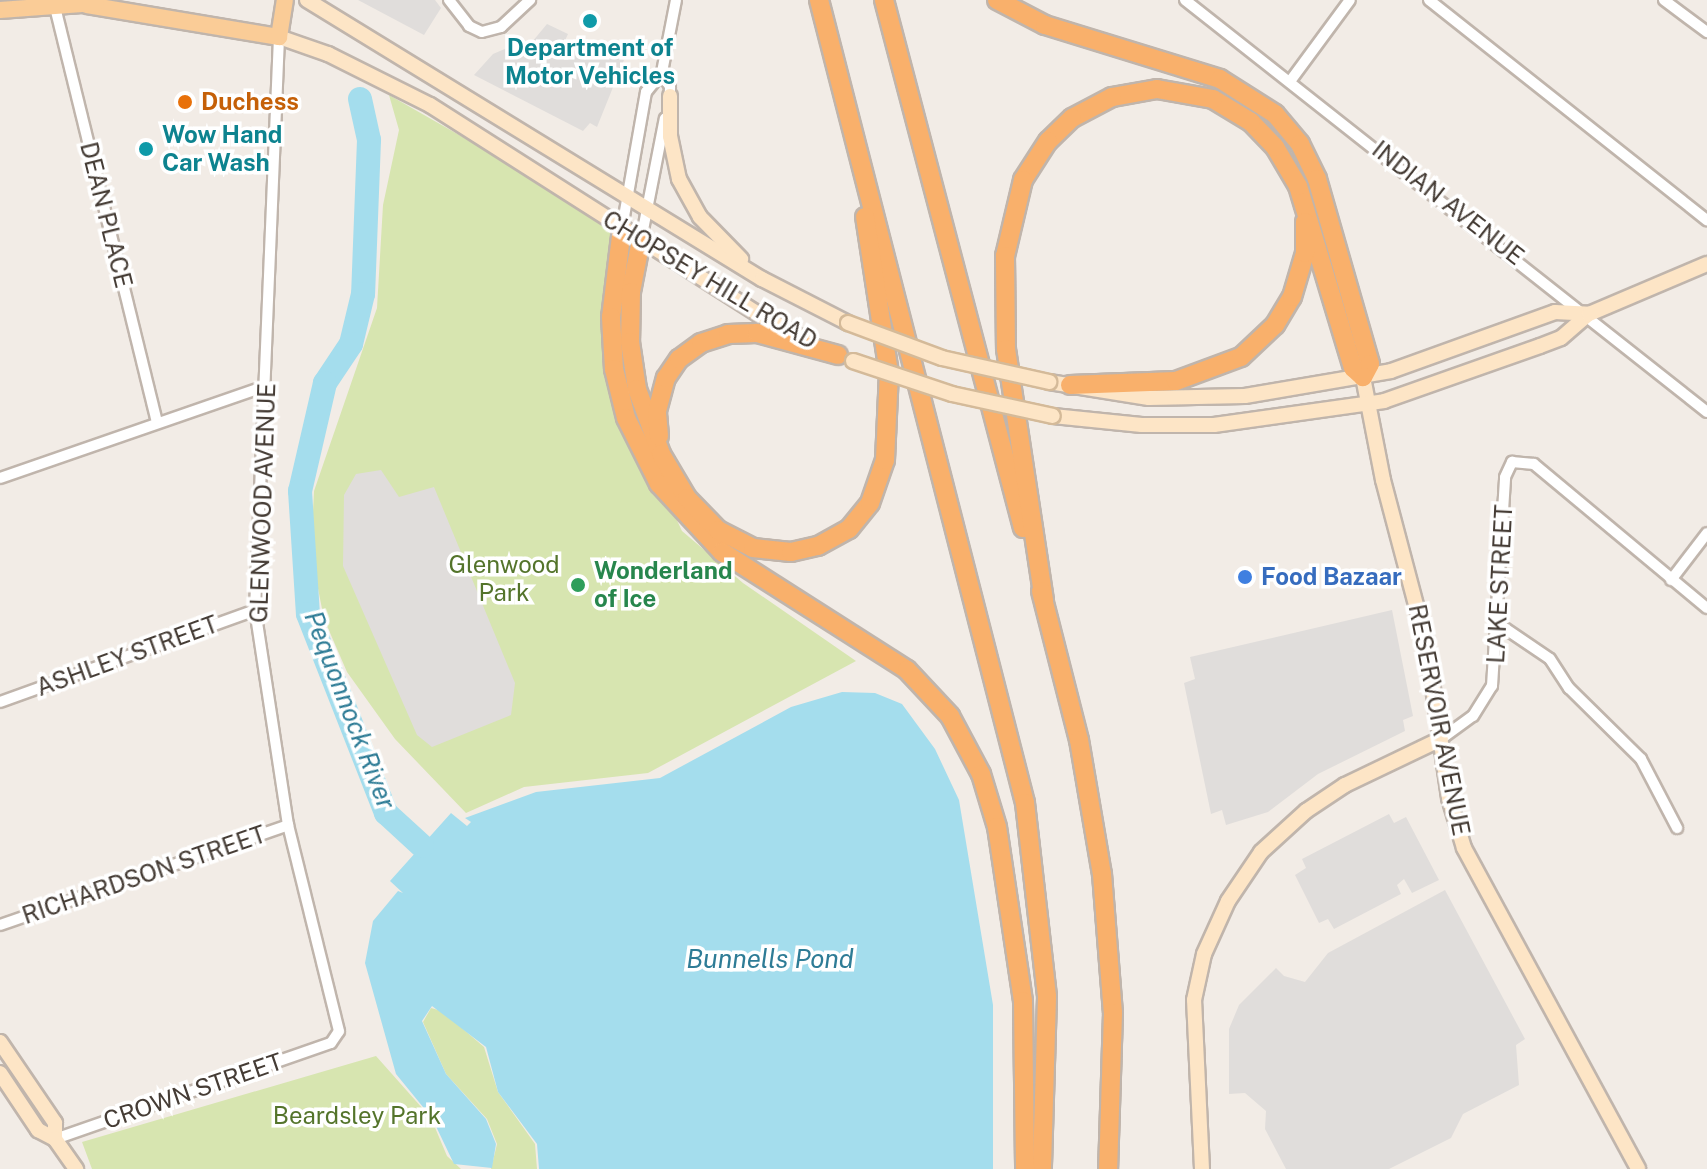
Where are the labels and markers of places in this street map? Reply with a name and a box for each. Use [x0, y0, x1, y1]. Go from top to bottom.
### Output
marker: Department of Motor Vehicles [581, 12, 599, 30]
place label: Department of Motor Vehicles [505, 34, 675, 90]
place label: Duchess [201, 88, 299, 116]
marker: Duchess [176, 93, 194, 111]
place label: Wow Hand Car Wash [162, 121, 283, 177]
marker: Wow Hand Car Wash [137, 140, 155, 158]
place label: Wonderland of Ice [594, 557, 732, 613]
place label: Food Bazaar [1261, 563, 1402, 591]
marker: Food Bazaar [1236, 568, 1254, 586]
marker: Wonderland of Ice [569, 576, 587, 594]

